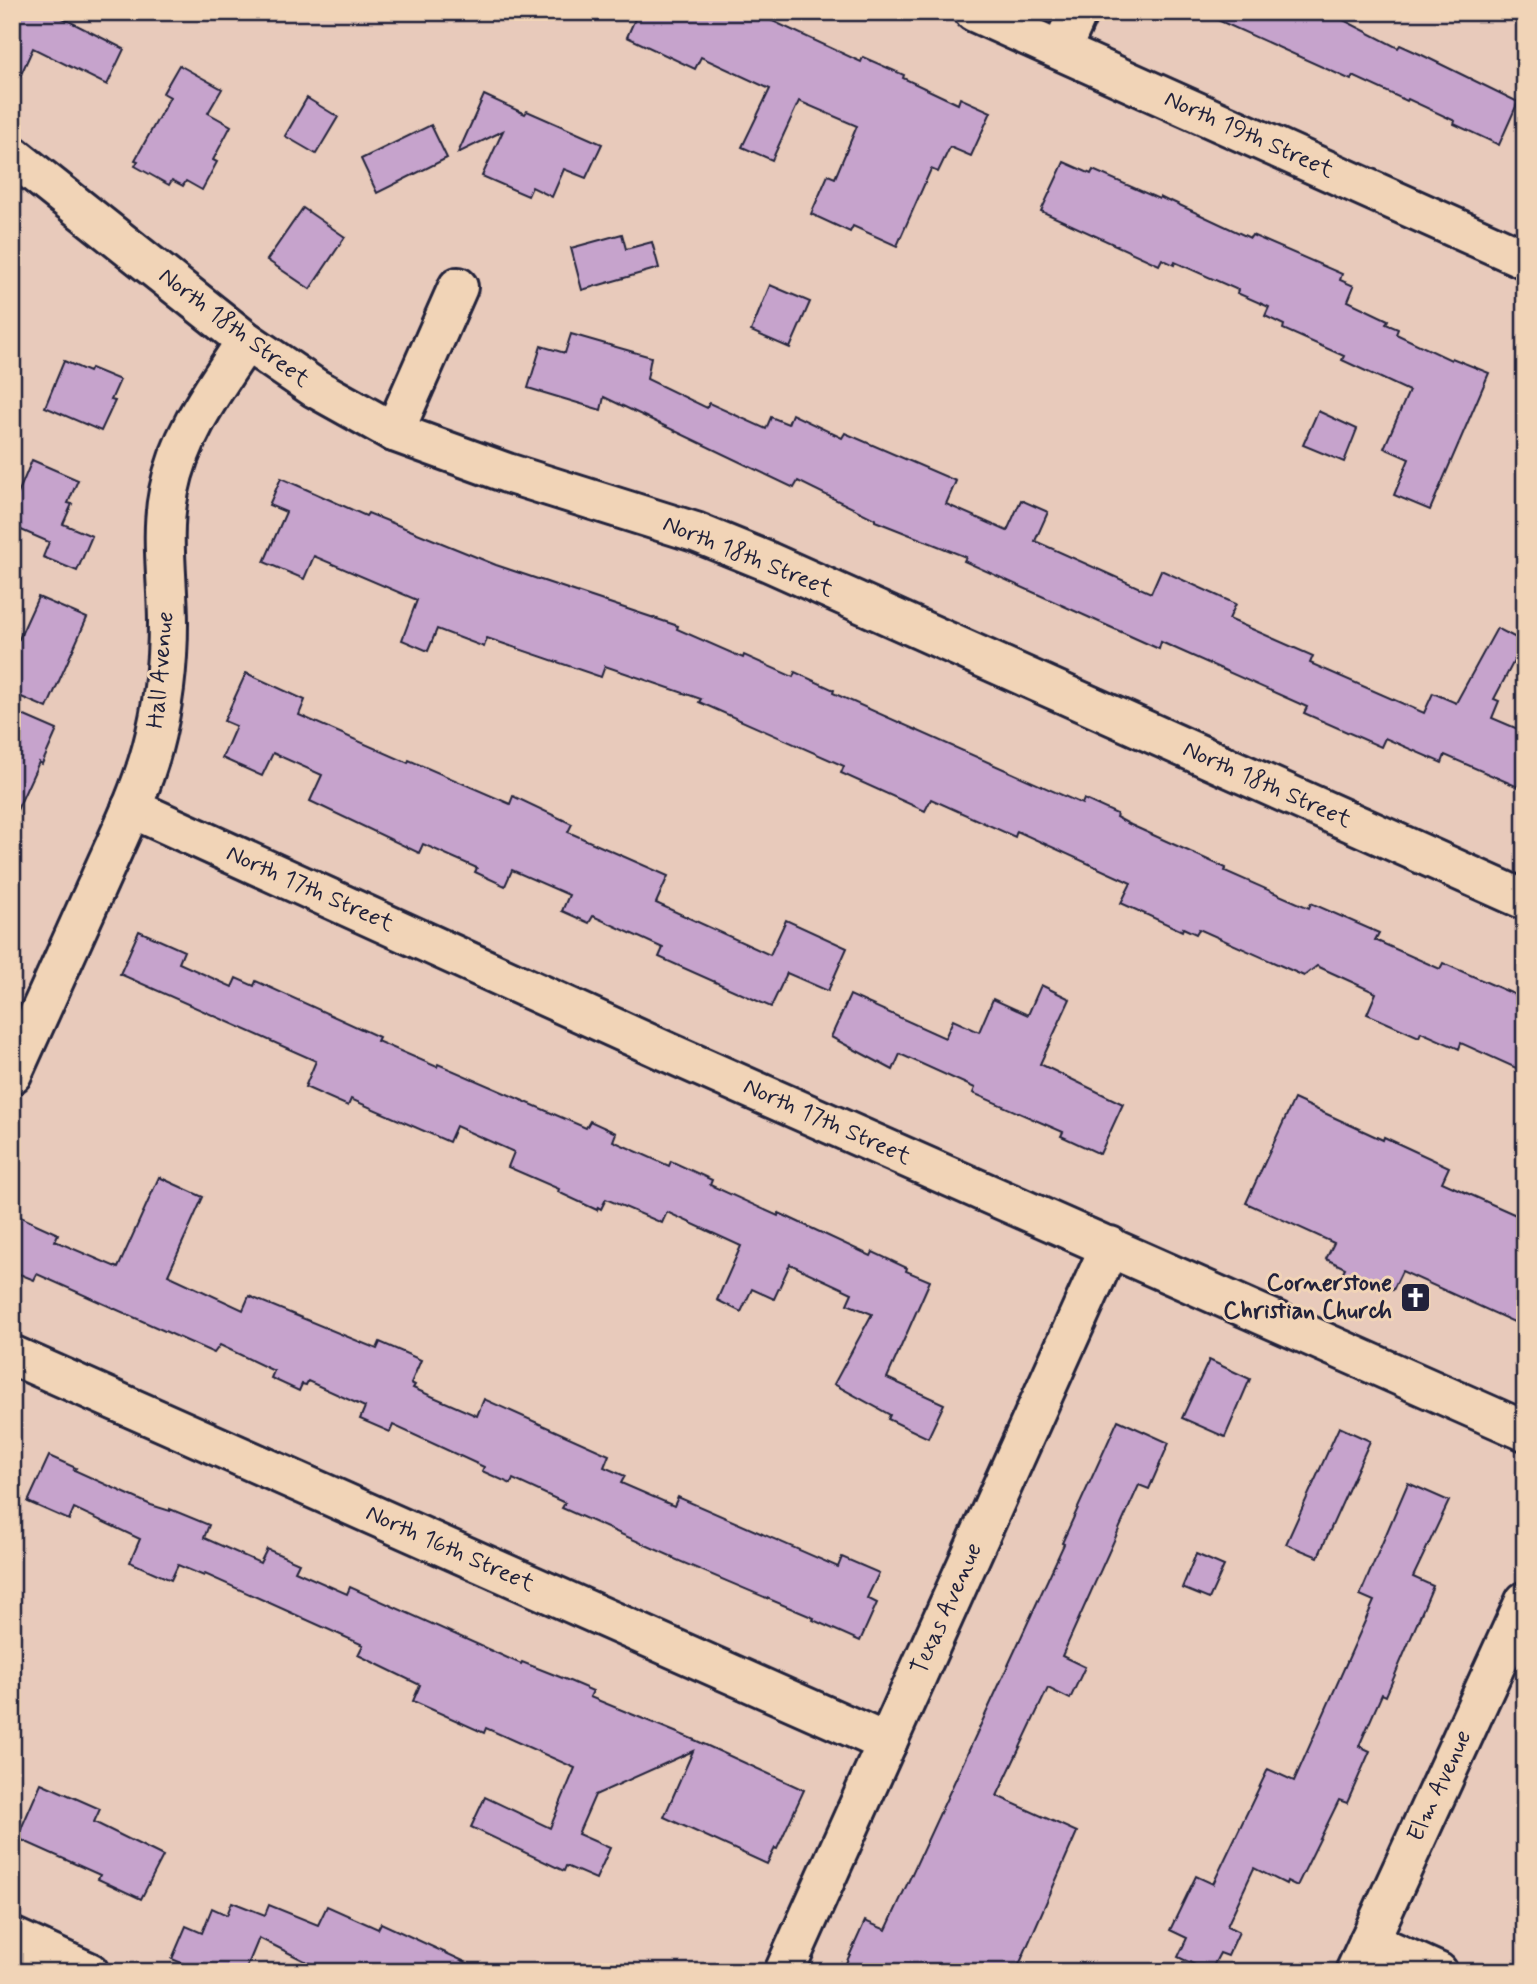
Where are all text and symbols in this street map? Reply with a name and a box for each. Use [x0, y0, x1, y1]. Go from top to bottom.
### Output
street label: North 19th Street [1159, 84, 1339, 186]
street label: North 18th Street [152, 261, 316, 395]
street label: North 18th Street [658, 509, 838, 605]
street label: Hall Avenue [140, 610, 182, 730]
street label: North 18th Street [1178, 734, 1356, 836]
street label: North 17th Street [221, 838, 399, 940]
street label: North 17th Street [738, 1071, 916, 1173]
place label: Cornerstone Christian Church [1223, 1268, 1392, 1327]
church icon: Cornerstone Christian Church [1398, 1280, 1432, 1314]
street label: North 16th Street [361, 1498, 539, 1600]
street label: Texas Avenue [904, 1538, 990, 1680]
street label: Elm Avenue [1401, 1725, 1479, 1847]

